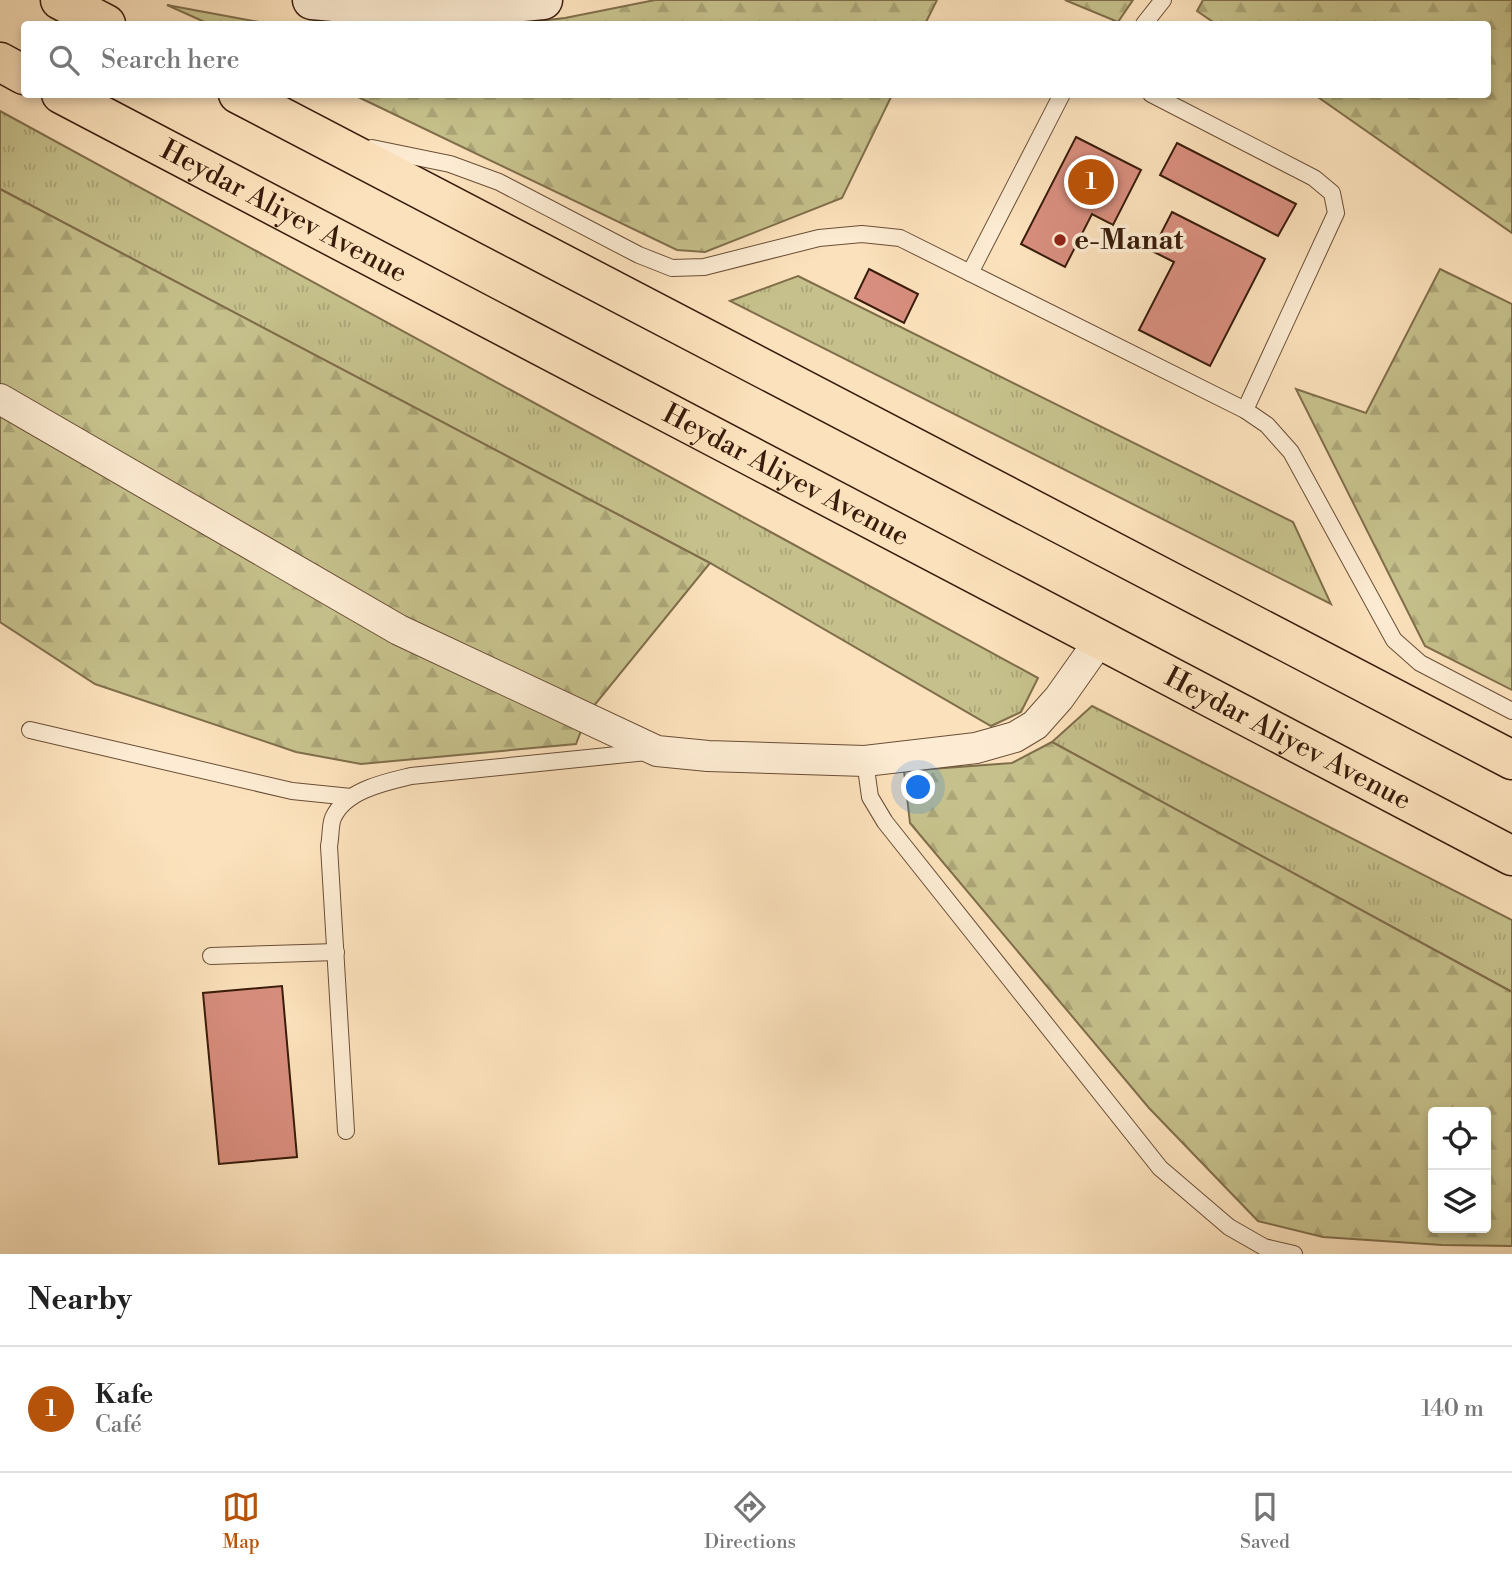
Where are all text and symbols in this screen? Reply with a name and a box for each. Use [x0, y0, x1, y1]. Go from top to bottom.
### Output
search box [21, 21, 1491, 98]
icon: search [45, 41, 83, 79]
text: Search here [101, 44, 240, 76]
street label: Heydar Aliyev Avenue [155, 132, 413, 290]
pin: 1 [1068, 156, 1114, 208]
place label: e-Manat [1074, 223, 1185, 258]
marker: e-Manat [1052, 232, 1068, 248]
street label: Heydar Aliyev Avenue [657, 396, 915, 554]
street label: Heydar Aliyev Avenue [1159, 659, 1417, 818]
your location [901, 770, 935, 804]
map controls [1428, 1107, 1491, 1233]
button: locate [1428, 1107, 1491, 1170]
button: layers [1428, 1170, 1491, 1233]
text: Nearby [28, 1281, 132, 1319]
text: Kafe [95, 1379, 153, 1411]
text: 1 [45, 1395, 57, 1423]
text: 140 m [1421, 1395, 1484, 1423]
text: Café [95, 1411, 142, 1439]
tab: Map [222, 1488, 260, 1554]
tab: Directions [704, 1488, 796, 1554]
tab: Saved [1240, 1488, 1290, 1554]

